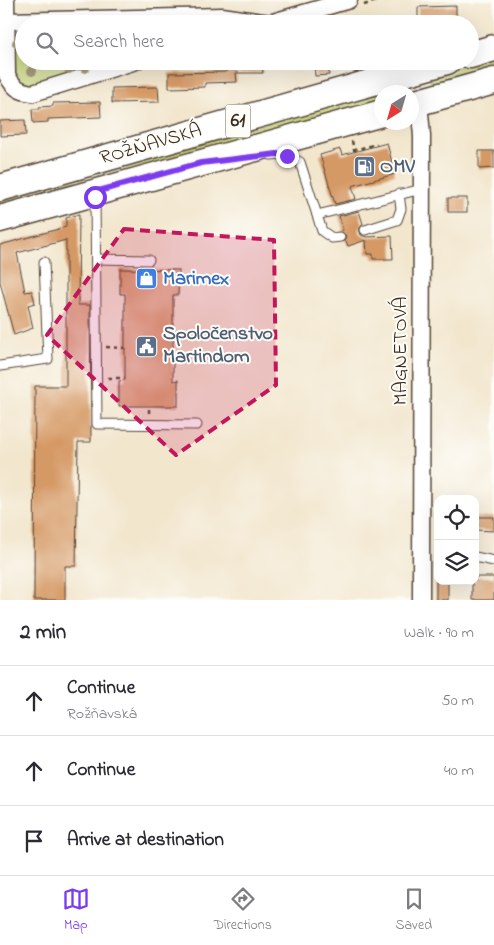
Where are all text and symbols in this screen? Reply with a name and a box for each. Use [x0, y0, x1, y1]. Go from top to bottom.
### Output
search box [15, 15, 479, 70]
icon: search [33, 29, 61, 57]
text: Search here [73, 29, 164, 56]
north arrow [374, 85, 419, 130]
road number: 61 [226, 104, 250, 138]
street label: ROŽŇAVSKÁ [97, 117, 205, 173]
route end [276, 145, 299, 168]
place label: OMV [380, 153, 415, 182]
fuel station icon: OMV [352, 155, 376, 179]
route start [84, 186, 107, 209]
place label: Marimex [163, 265, 229, 294]
shop icon: Marimex [135, 267, 159, 291]
street label: MAGNETOVÁ [387, 297, 416, 405]
place label: Spoločenstvo Martindom [163, 320, 273, 372]
public building icon: Spoločenstvo Martindom [135, 334, 159, 358]
map controls [434, 495, 479, 585]
button: locate [434, 495, 479, 540]
button: layers [434, 540, 479, 585]
text: 2 min [20, 618, 66, 648]
text: Walk · 90 m [404, 621, 474, 645]
text: Continue [67, 675, 135, 702]
icon: ahead [20, 687, 48, 715]
text: 50 m [442, 689, 474, 713]
text: Rožňavská [67, 702, 137, 726]
icon: ahead [20, 757, 48, 785]
text: Continue [67, 757, 135, 784]
text: 40 m [444, 759, 474, 783]
icon: arrive [20, 827, 48, 855]
text: Arrive at destination [67, 827, 224, 854]
tab: Map [62, 885, 90, 936]
tab: Directions [214, 885, 272, 936]
tab: Saved [396, 885, 432, 936]

